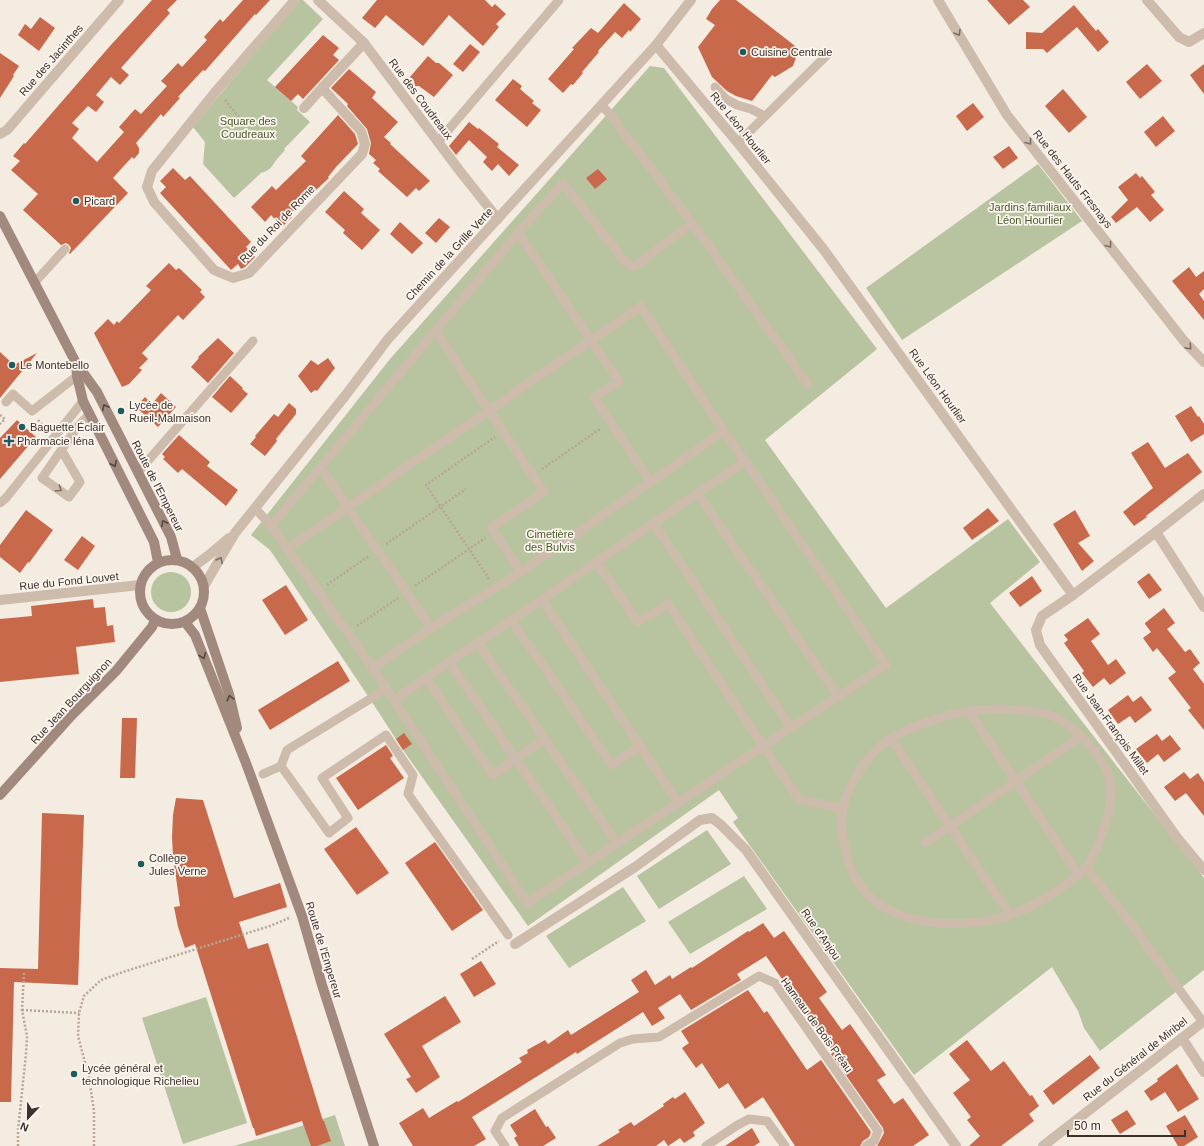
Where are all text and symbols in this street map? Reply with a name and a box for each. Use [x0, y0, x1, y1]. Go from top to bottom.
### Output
street label: Rue des Jacinthes [17, 22, 86, 98]
one-way arrow [954, 29, 961, 36]
place label: Cuisine Centrale [751, 46, 832, 58]
marker: Cuisine Centrale [738, 47, 748, 57]
street label: Rue des Coudreaux [387, 56, 456, 142]
street label: Rue Léon Hourlier [708, 90, 774, 167]
park label: Square des Coudreaux [220, 115, 277, 140]
street label: Rue des Hauts Fresnays [1031, 128, 1115, 231]
one-way arrow [1024, 138, 1031, 145]
street label: Rue du Roi de Rome [237, 183, 317, 265]
place label: Picard [84, 195, 115, 207]
marker: Picard [71, 196, 81, 206]
park label: Jardins familiaux Léon Hourlier [989, 201, 1071, 226]
street label: Chemin de la Grille Verte [403, 205, 495, 303]
one-way arrow [1104, 240, 1111, 247]
one-way arrow [1185, 342, 1192, 350]
street label: Rue Léon Hourlier [907, 346, 969, 426]
place label: Le Montebello [20, 359, 89, 371]
marker: Le Montebello [7, 360, 17, 370]
place label: Lycée de Rueil-Malmaison [129, 399, 211, 424]
one-way arrow [102, 404, 110, 411]
marker: Lycée de Rueil-Malmaison [116, 406, 126, 416]
place label: Baguette Éclair [30, 421, 105, 433]
marker: Baguette Éclair [17, 422, 27, 432]
place label: Pharmacie Iéna [17, 435, 95, 447]
marker: Pharmacie Iéna [4, 436, 14, 446]
street label: Route de l'Empereur [130, 438, 186, 534]
one-way arrow [110, 459, 117, 467]
one-way arrow [54, 484, 61, 491]
one-way arrow [161, 520, 169, 527]
park label: Cimetière des Bulvis [525, 528, 576, 553]
one-way arrow [215, 557, 222, 564]
street label: Rue du Fond Louvet [19, 570, 119, 592]
one-way arrow [199, 652, 207, 659]
street label: Rue Jean Bourguignon [28, 656, 114, 746]
street label: Rue Jean-François Millet [1070, 671, 1152, 777]
one-way arrow [226, 695, 235, 702]
place label: Collège Jules Verne [149, 852, 206, 877]
marker: Collège Jules Verne [136, 859, 146, 869]
street label: Route de l'Empereur [304, 900, 345, 1000]
street label: Rue d'Anjou [799, 906, 843, 962]
street label: Hameau de Bois Préau [779, 975, 855, 1075]
street label: Rue du Général de Miribel [1081, 1015, 1189, 1103]
place label: Lycée général et technologique Richelieu [82, 1062, 199, 1087]
marker: Lycée général et technologique Richelieu [69, 1069, 79, 1079]
north arrow [8, 1098, 48, 1138]
scale bar [1068, 1112, 1185, 1138]
text: 50 m [1074, 1119, 1101, 1133]
text: N [18, 1120, 30, 1134]

